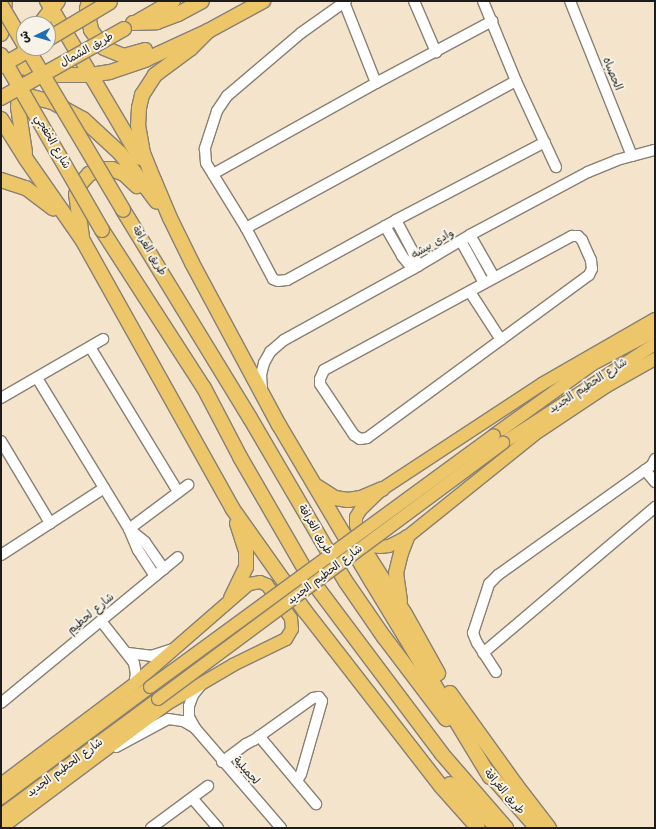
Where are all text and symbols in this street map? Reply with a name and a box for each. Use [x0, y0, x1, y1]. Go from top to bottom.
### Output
north arrow [16, 16, 56, 56]
text: ش [17, 30, 33, 44]
street label: طريق الشمال [58, 30, 116, 70]
street label: الحصباه [599, 55, 625, 93]
street label: شارع الخفجي [31, 113, 73, 171]
street label: طريق الغرافة [129, 224, 169, 278]
street label: وادى بيشه [409, 226, 457, 262]
street label: شارع الحطيم الجديد [546, 356, 630, 416]
street label: طريق الغرافة [295, 503, 335, 557]
street label: شارع الحطيم الجديد [285, 542, 365, 608]
street label: شارع لحطيم [65, 591, 117, 637]
street label: شارع الحطيم الجديد [24, 736, 106, 800]
street label: لجميلية [230, 754, 262, 788]
street label: طريق الغرافة [481, 767, 527, 817]

